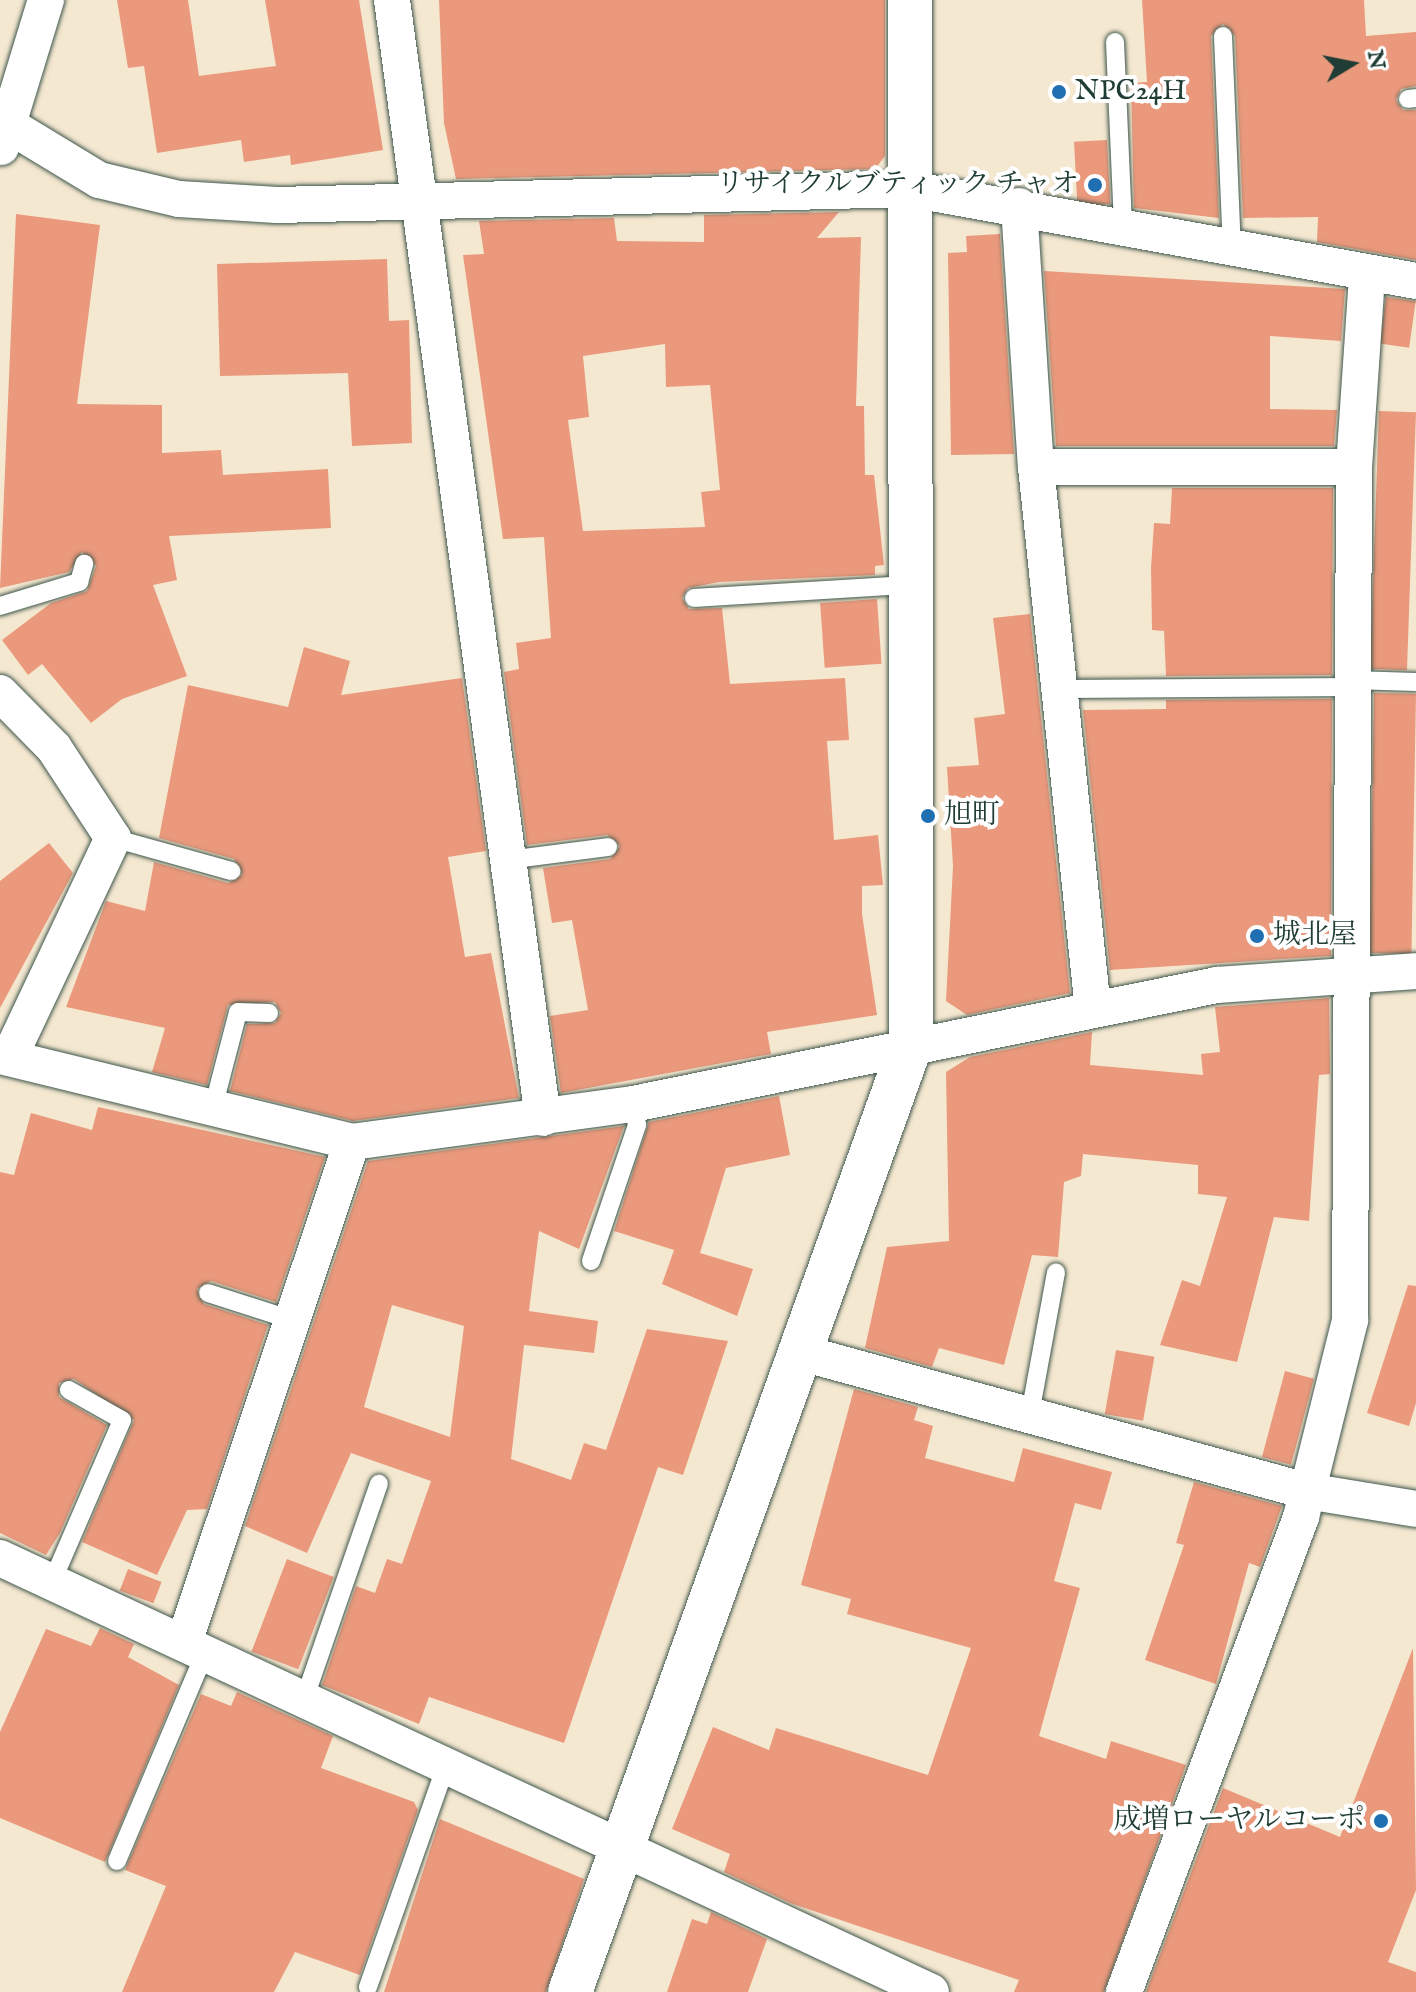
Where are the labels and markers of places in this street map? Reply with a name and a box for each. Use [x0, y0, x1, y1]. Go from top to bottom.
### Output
place label: NPC24H [1075, 75, 1186, 109]
marker: NPC24H [1050, 83, 1068, 101]
place label: リサイクルブティック チャオ [709, 168, 1079, 202]
marker: リサイクルブティック チャオ [1086, 176, 1104, 194]
place label: 旭町 [944, 799, 1000, 833]
marker: 旭町 [919, 807, 937, 825]
place label: 城北屋 [1273, 919, 1357, 953]
marker: 城北屋 [1248, 927, 1266, 945]
place label: 成増ローヤルコーポ [1113, 1804, 1365, 1838]
marker: 成増ローヤルコーポ [1372, 1812, 1390, 1830]

